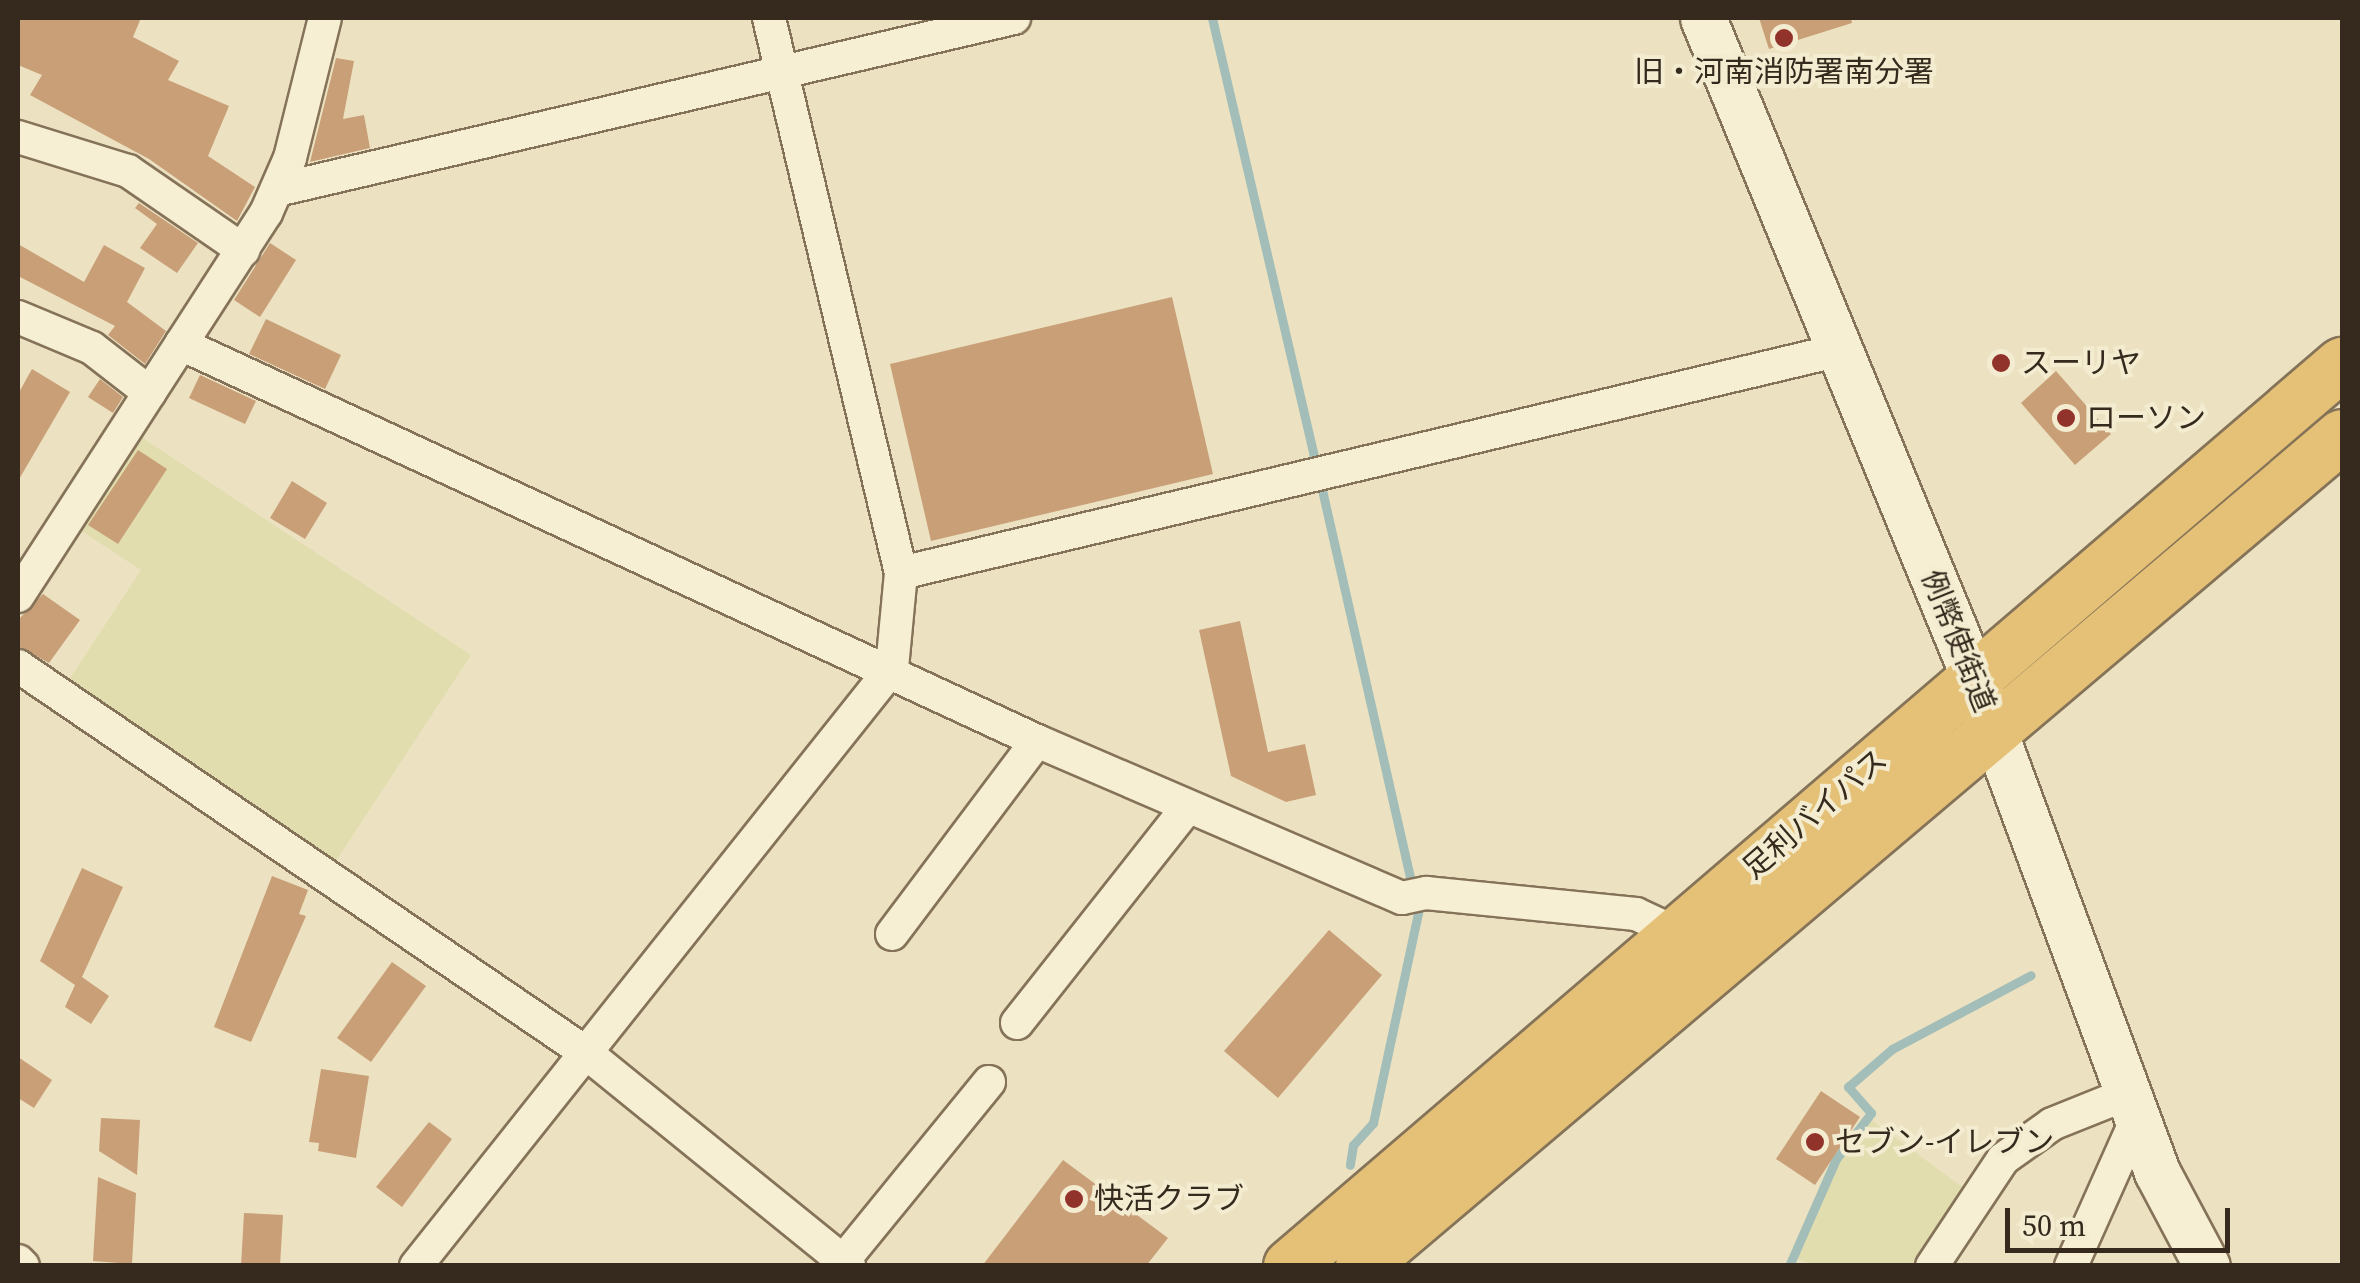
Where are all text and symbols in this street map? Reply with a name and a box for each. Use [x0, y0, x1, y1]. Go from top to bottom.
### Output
marker: 旧・河南消防署南分署 [1773, 27, 1795, 49]
place label: 旧・河南消防署南分署 [1634, 54, 1934, 90]
place label: スーリヤ [2021, 345, 2141, 381]
marker: スーリヤ [1990, 352, 2012, 374]
place label: ローソン [2086, 400, 2206, 436]
marker: ローソン [2055, 407, 2077, 429]
street label: 例幣使街道 [1913, 565, 2003, 717]
street label: 足利バイパス [1735, 741, 1895, 887]
place label: セブン-イレブン [1835, 1124, 2054, 1160]
marker: セブン-イレブン [1804, 1131, 1826, 1153]
place label: 快活クラブ [1094, 1181, 1244, 1217]
marker: 快活クラブ [1063, 1188, 1085, 1210]
scale bar [2010, 1188, 2235, 1250]
text: 50 m [2022, 1205, 2086, 1246]

